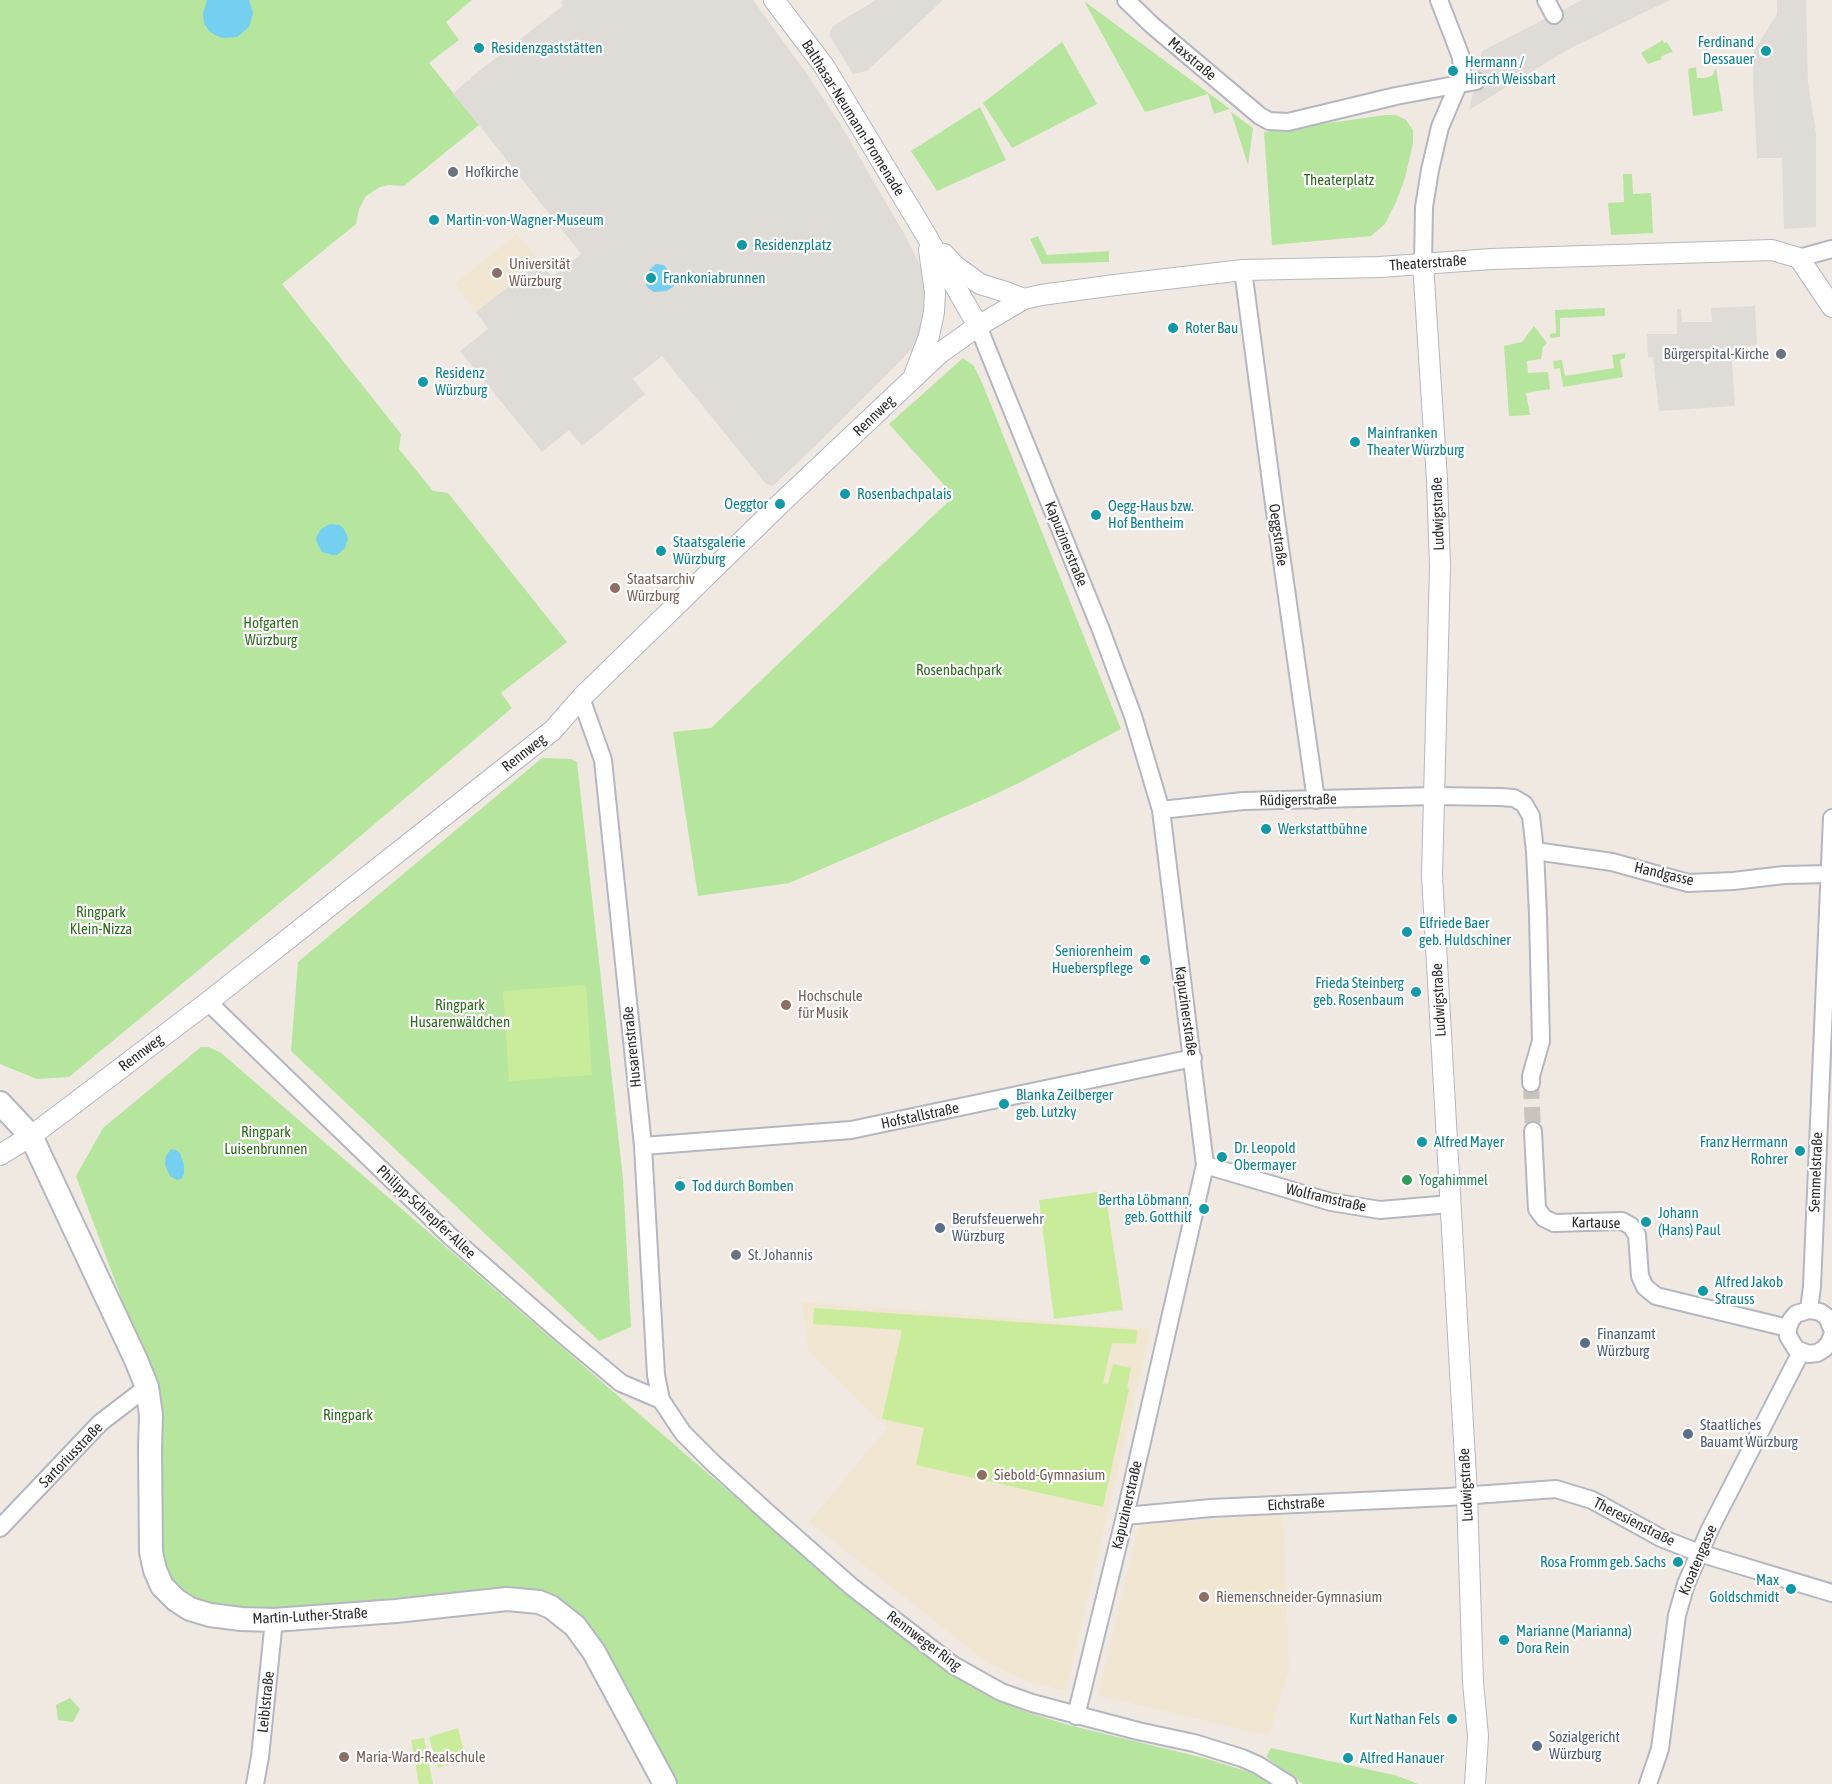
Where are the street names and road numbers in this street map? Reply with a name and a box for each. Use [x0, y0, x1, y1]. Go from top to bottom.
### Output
street label: Maxstraße [1164, 34, 1220, 84]
street label: Balthasar-Neumann-Promenade [798, 37, 908, 199]
street label: Theaterstraße [1389, 251, 1467, 275]
street label: Rennweg [849, 392, 899, 440]
street label: Ludwigstraße [1428, 477, 1448, 551]
street label: Kapuzinerstraße [1041, 499, 1091, 589]
street label: Oeggstraße [1265, 503, 1291, 567]
street label: Rennweg [498, 730, 550, 776]
street label: Rüdigerstraße [1259, 790, 1337, 810]
street label: Handgasse [1632, 858, 1696, 890]
street label: Ludwigstraße [1428, 963, 1450, 1037]
street label: Kapuzinerstraße [1171, 965, 1201, 1057]
street label: Husarenstraße [619, 1006, 645, 1088]
street label: Rennweg [115, 1030, 167, 1076]
street label: Hofstallstraße [879, 1099, 961, 1133]
street label: Semmelstraße [1806, 1132, 1826, 1212]
street label: Philipp-Schrepfer-Allee [373, 1162, 479, 1262]
street label: Wolframstraße [1284, 1180, 1368, 1216]
street label: Kartause [1571, 1214, 1621, 1232]
street label: Sartoriusstraße [35, 1419, 107, 1491]
street label: Ludwigstraße [1455, 1448, 1477, 1522]
street label: Kapuzinerstraße [1108, 1459, 1146, 1551]
street label: Eichstraße [1267, 1494, 1325, 1514]
street label: Theresienstraße [1590, 1494, 1678, 1550]
street label: Kroatengasse [1675, 1522, 1721, 1598]
street label: Martin-Luther-Straße [252, 1604, 368, 1628]
street label: Rennweger Ring [883, 1607, 965, 1675]
street label: Leiblstraße [254, 1670, 278, 1734]

